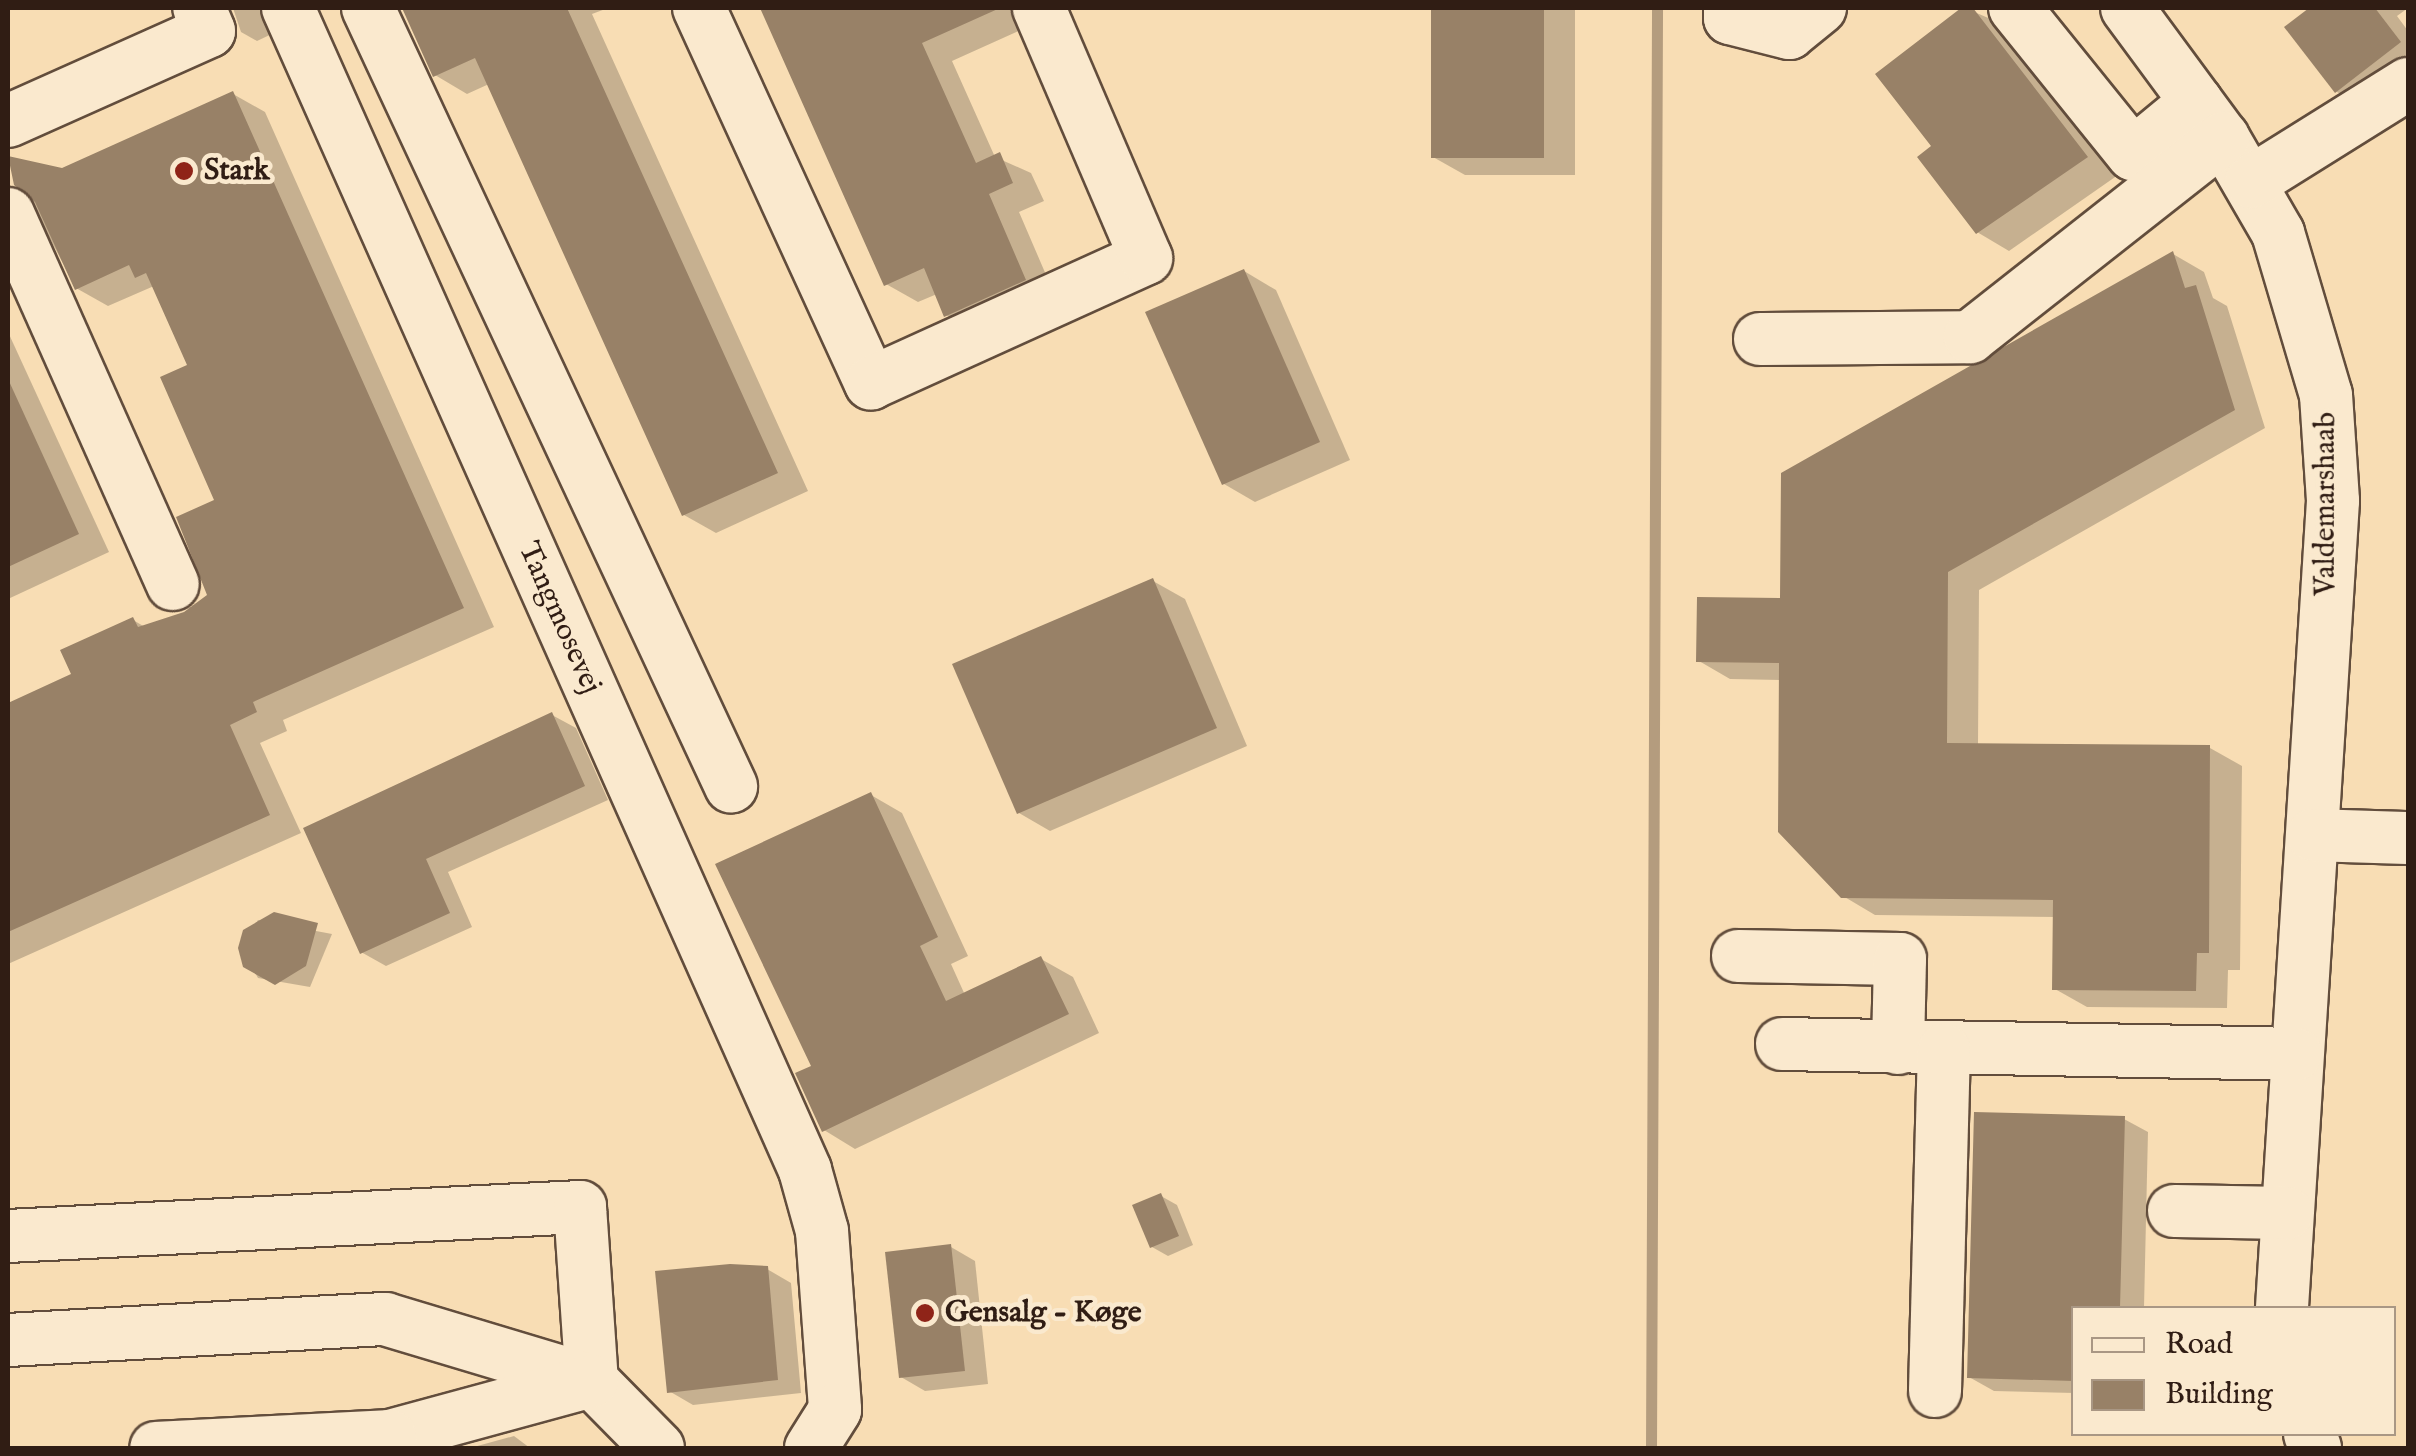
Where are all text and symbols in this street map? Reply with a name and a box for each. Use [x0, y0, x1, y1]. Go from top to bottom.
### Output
place label: Stark [204, 153, 270, 189]
marker: Stark [173, 160, 195, 182]
street label: Valdemarshaab [2308, 412, 2344, 596]
street label: Tangmosevej [510, 536, 608, 700]
place label: Gensalg - Køge [945, 1295, 1141, 1331]
marker: Gensalg - Køge [914, 1302, 936, 1324]
legend [2071, 1306, 2396, 1436]
text: Road [2165, 1326, 2233, 1364]
text: Building [2165, 1376, 2273, 1414]

